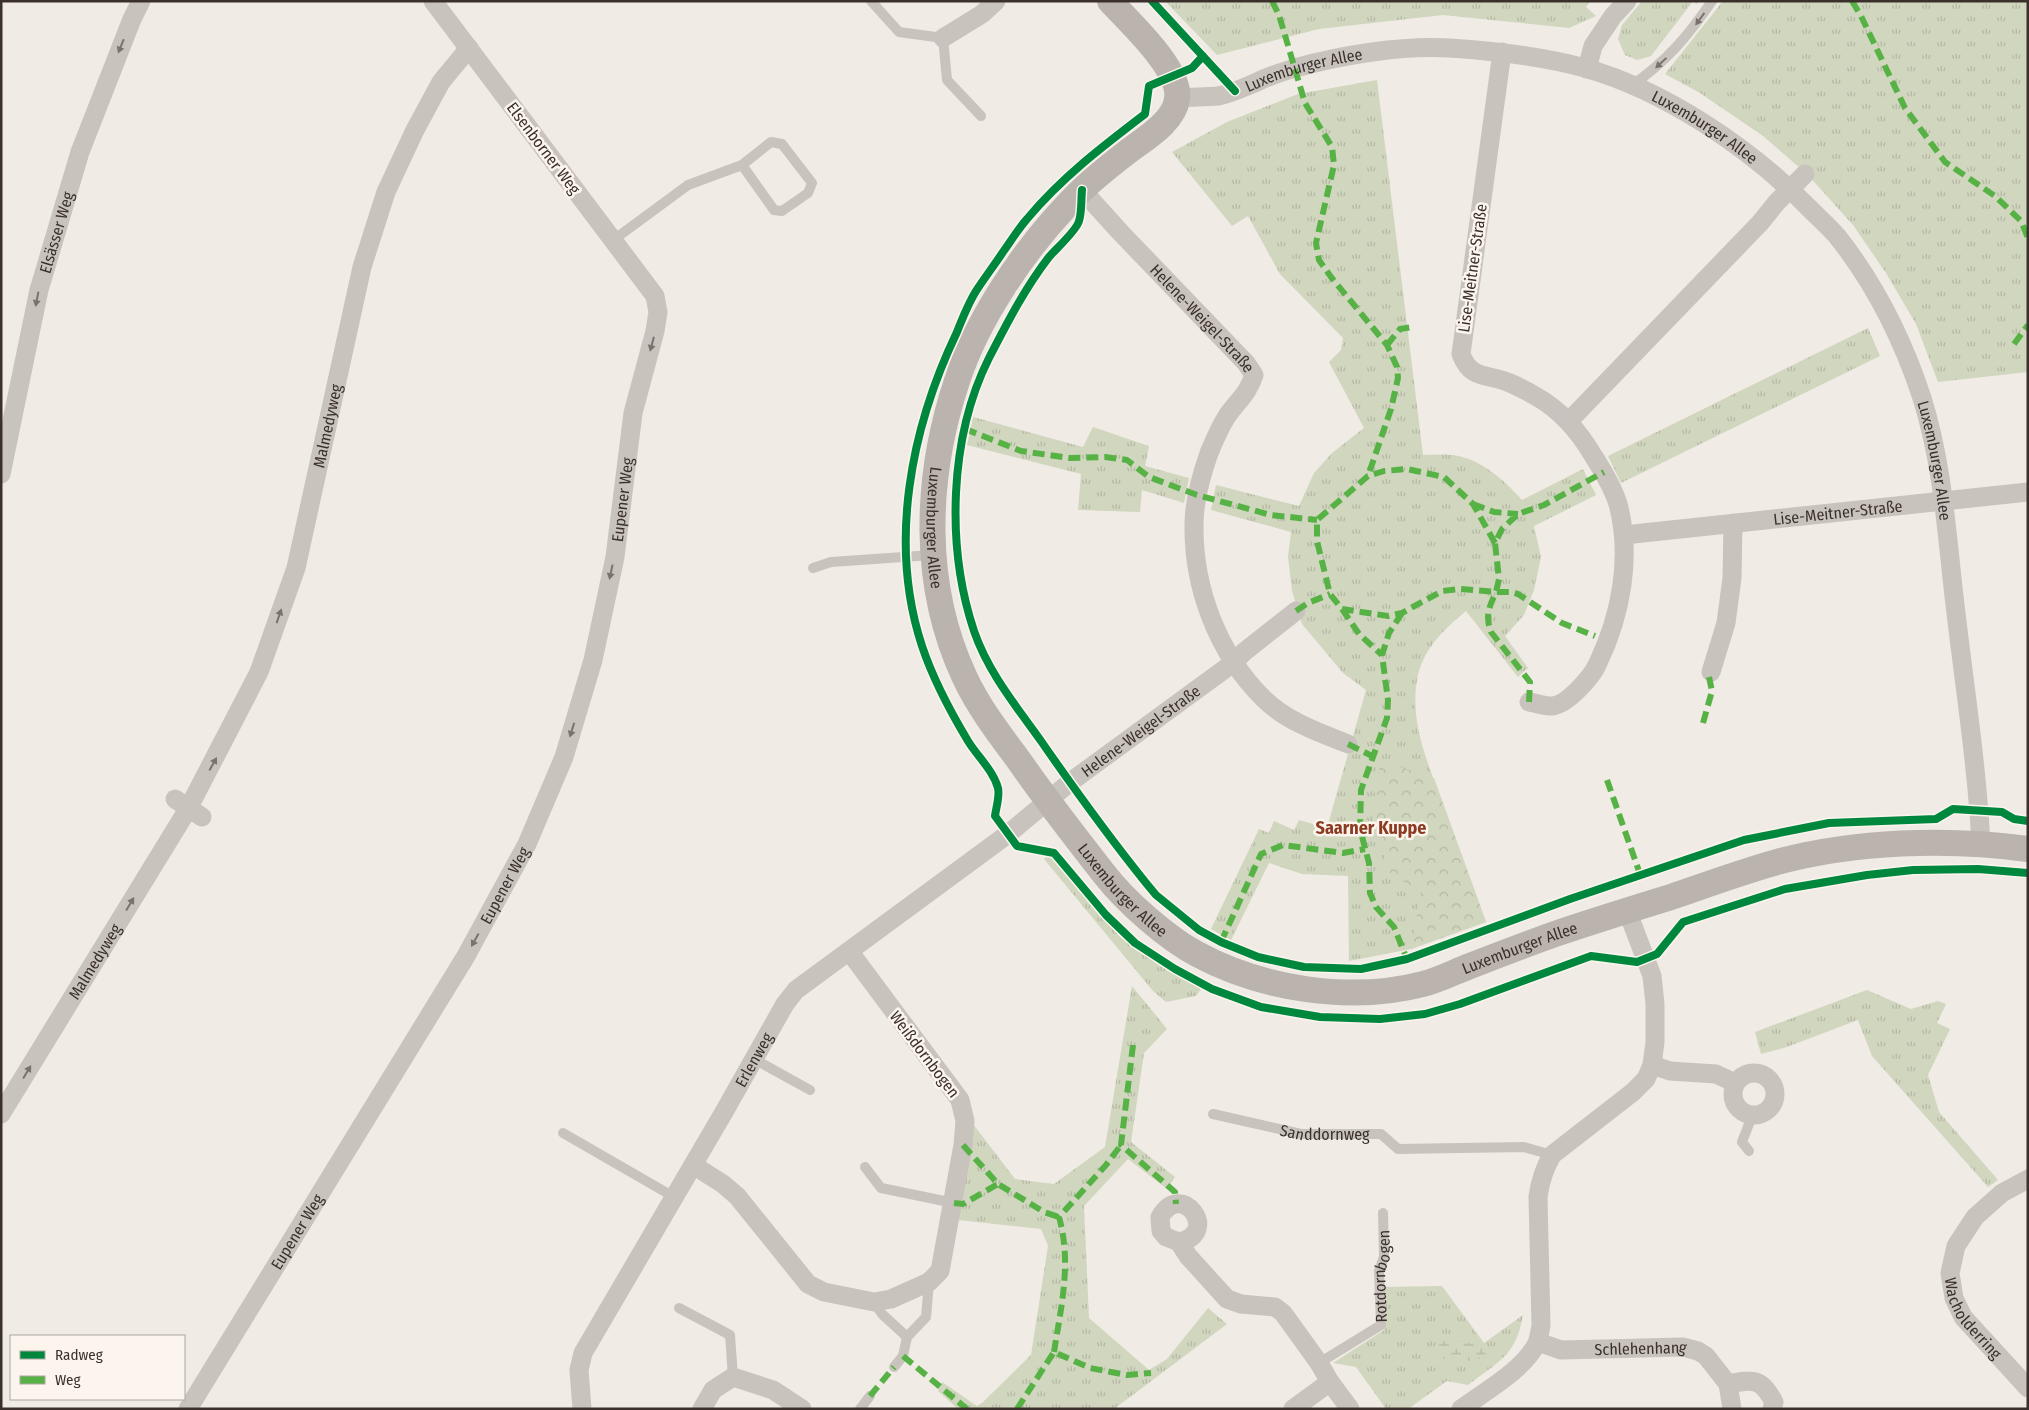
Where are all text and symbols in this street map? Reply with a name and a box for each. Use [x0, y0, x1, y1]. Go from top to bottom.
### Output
one-way arrow [1695, 12, 1705, 26]
one-way arrow [117, 39, 125, 53]
street label: Luxemburger Allee [1242, 45, 1364, 96]
one-way arrow [1655, 57, 1667, 69]
street label: Luxemburger Allee [1649, 87, 1761, 168]
street label: Elsenborner Weg [503, 99, 585, 198]
street label: Elsässer Weg [36, 189, 78, 276]
street label: Lise-Meitner-Straße [1454, 203, 1491, 334]
street label: Helene-Weigel-Straße [1146, 260, 1259, 376]
one-way arrow [33, 292, 41, 307]
one-way arrow [647, 336, 655, 351]
street label: Malmedyweg [309, 382, 346, 470]
street label: Luxemburger Allee [1913, 398, 1955, 522]
street label: Eupener Weg [608, 456, 637, 543]
street label: Luxemburger Allee [922, 466, 946, 590]
street label: Lise-Meitner-Straße [1772, 496, 1903, 529]
one-way arrow [607, 565, 615, 581]
one-way arrow [275, 608, 283, 623]
street label: Helene-Weigel-Straße [1078, 681, 1204, 781]
one-way arrow [567, 722, 575, 737]
one-way arrow [208, 757, 217, 771]
district label: Saarner Kuppe [1316, 817, 1426, 839]
street label: Luxemburger Allee [1074, 840, 1171, 941]
street label: Eupener Weg [476, 843, 534, 927]
one-way arrow [125, 897, 134, 910]
street label: Luxemburger Allee [1459, 918, 1580, 978]
street label: Malmedyweg [65, 920, 126, 1003]
one-way arrow [470, 933, 479, 947]
street label: Weißdornbogen [886, 1007, 963, 1101]
street label: Erlenweg [731, 1029, 777, 1090]
one-way arrow [22, 1066, 31, 1079]
street label: Sanddornweg [1278, 1121, 1370, 1144]
street label: Eupener Weg [267, 1190, 328, 1273]
street label: Rotdornbogen [1370, 1230, 1395, 1323]
street label: Wacholderring [1941, 1276, 2006, 1363]
legend [10, 1335, 185, 1400]
street label: Schlehenhang [1594, 1337, 1689, 1359]
text: Radweg [55, 1346, 103, 1364]
text: Weg [55, 1371, 81, 1389]

